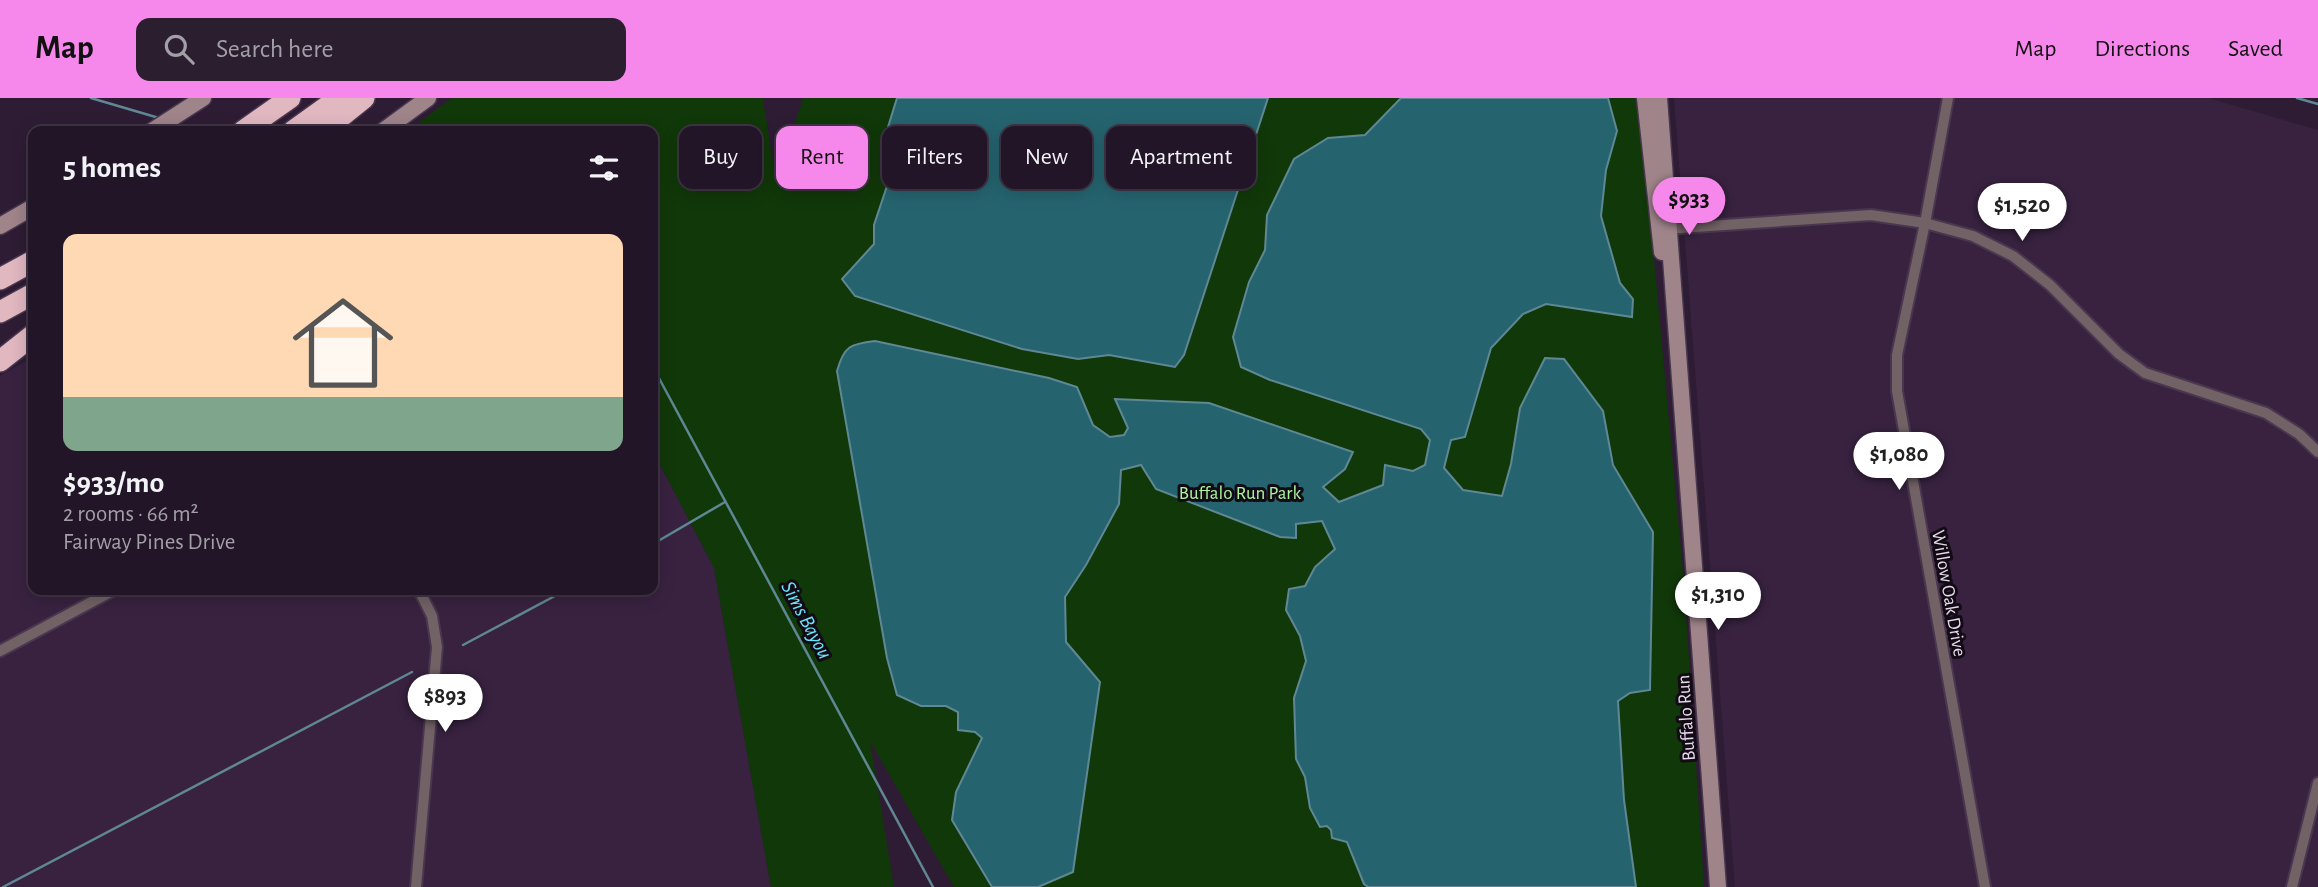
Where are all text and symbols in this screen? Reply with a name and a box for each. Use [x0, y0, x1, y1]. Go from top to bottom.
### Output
search box [136, 18, 626, 81]
icon: search [160, 30, 198, 68]
text: Map [35, 32, 94, 65]
text: Search here [216, 36, 334, 62]
text: Map [2014, 37, 2056, 61]
text: Directions [2094, 37, 2190, 61]
text: Saved [2228, 37, 2283, 61]
chip: Buy [679, 126, 762, 189]
chip: Rent [776, 126, 868, 189]
chip: Filters [882, 126, 987, 189]
chip: New [1001, 126, 1092, 189]
chip: Apartment [1106, 126, 1256, 189]
icon: filters [585, 149, 623, 187]
text: 5 homes [63, 153, 161, 183]
pin: $933 [1648, 178, 1730, 237]
pin: $1,520 [1965, 184, 2079, 243]
text: $933 [1668, 188, 1710, 211]
text: $1,520 [1994, 194, 2050, 217]
icon: home [280, 280, 406, 406]
pin: $1,080 [1842, 432, 1956, 492]
text: $1,080 [1869, 443, 1929, 466]
text: $933/mo [63, 468, 164, 498]
park label: Buffalo Run Park [1179, 484, 1302, 503]
text: 2 rooms · 66 m² [63, 503, 199, 526]
street label: Willow Oak Drive [1928, 529, 1969, 658]
text: Fairway Pines Drive [63, 531, 235, 554]
pin: $1,310 [1661, 573, 1775, 632]
water label: Sims Bayou [777, 578, 836, 663]
text: $1,310 [1691, 583, 1745, 606]
pin: $893 [404, 674, 486, 734]
street label: Buffalo Run [1674, 674, 1699, 762]
text: $893 [424, 685, 466, 708]

